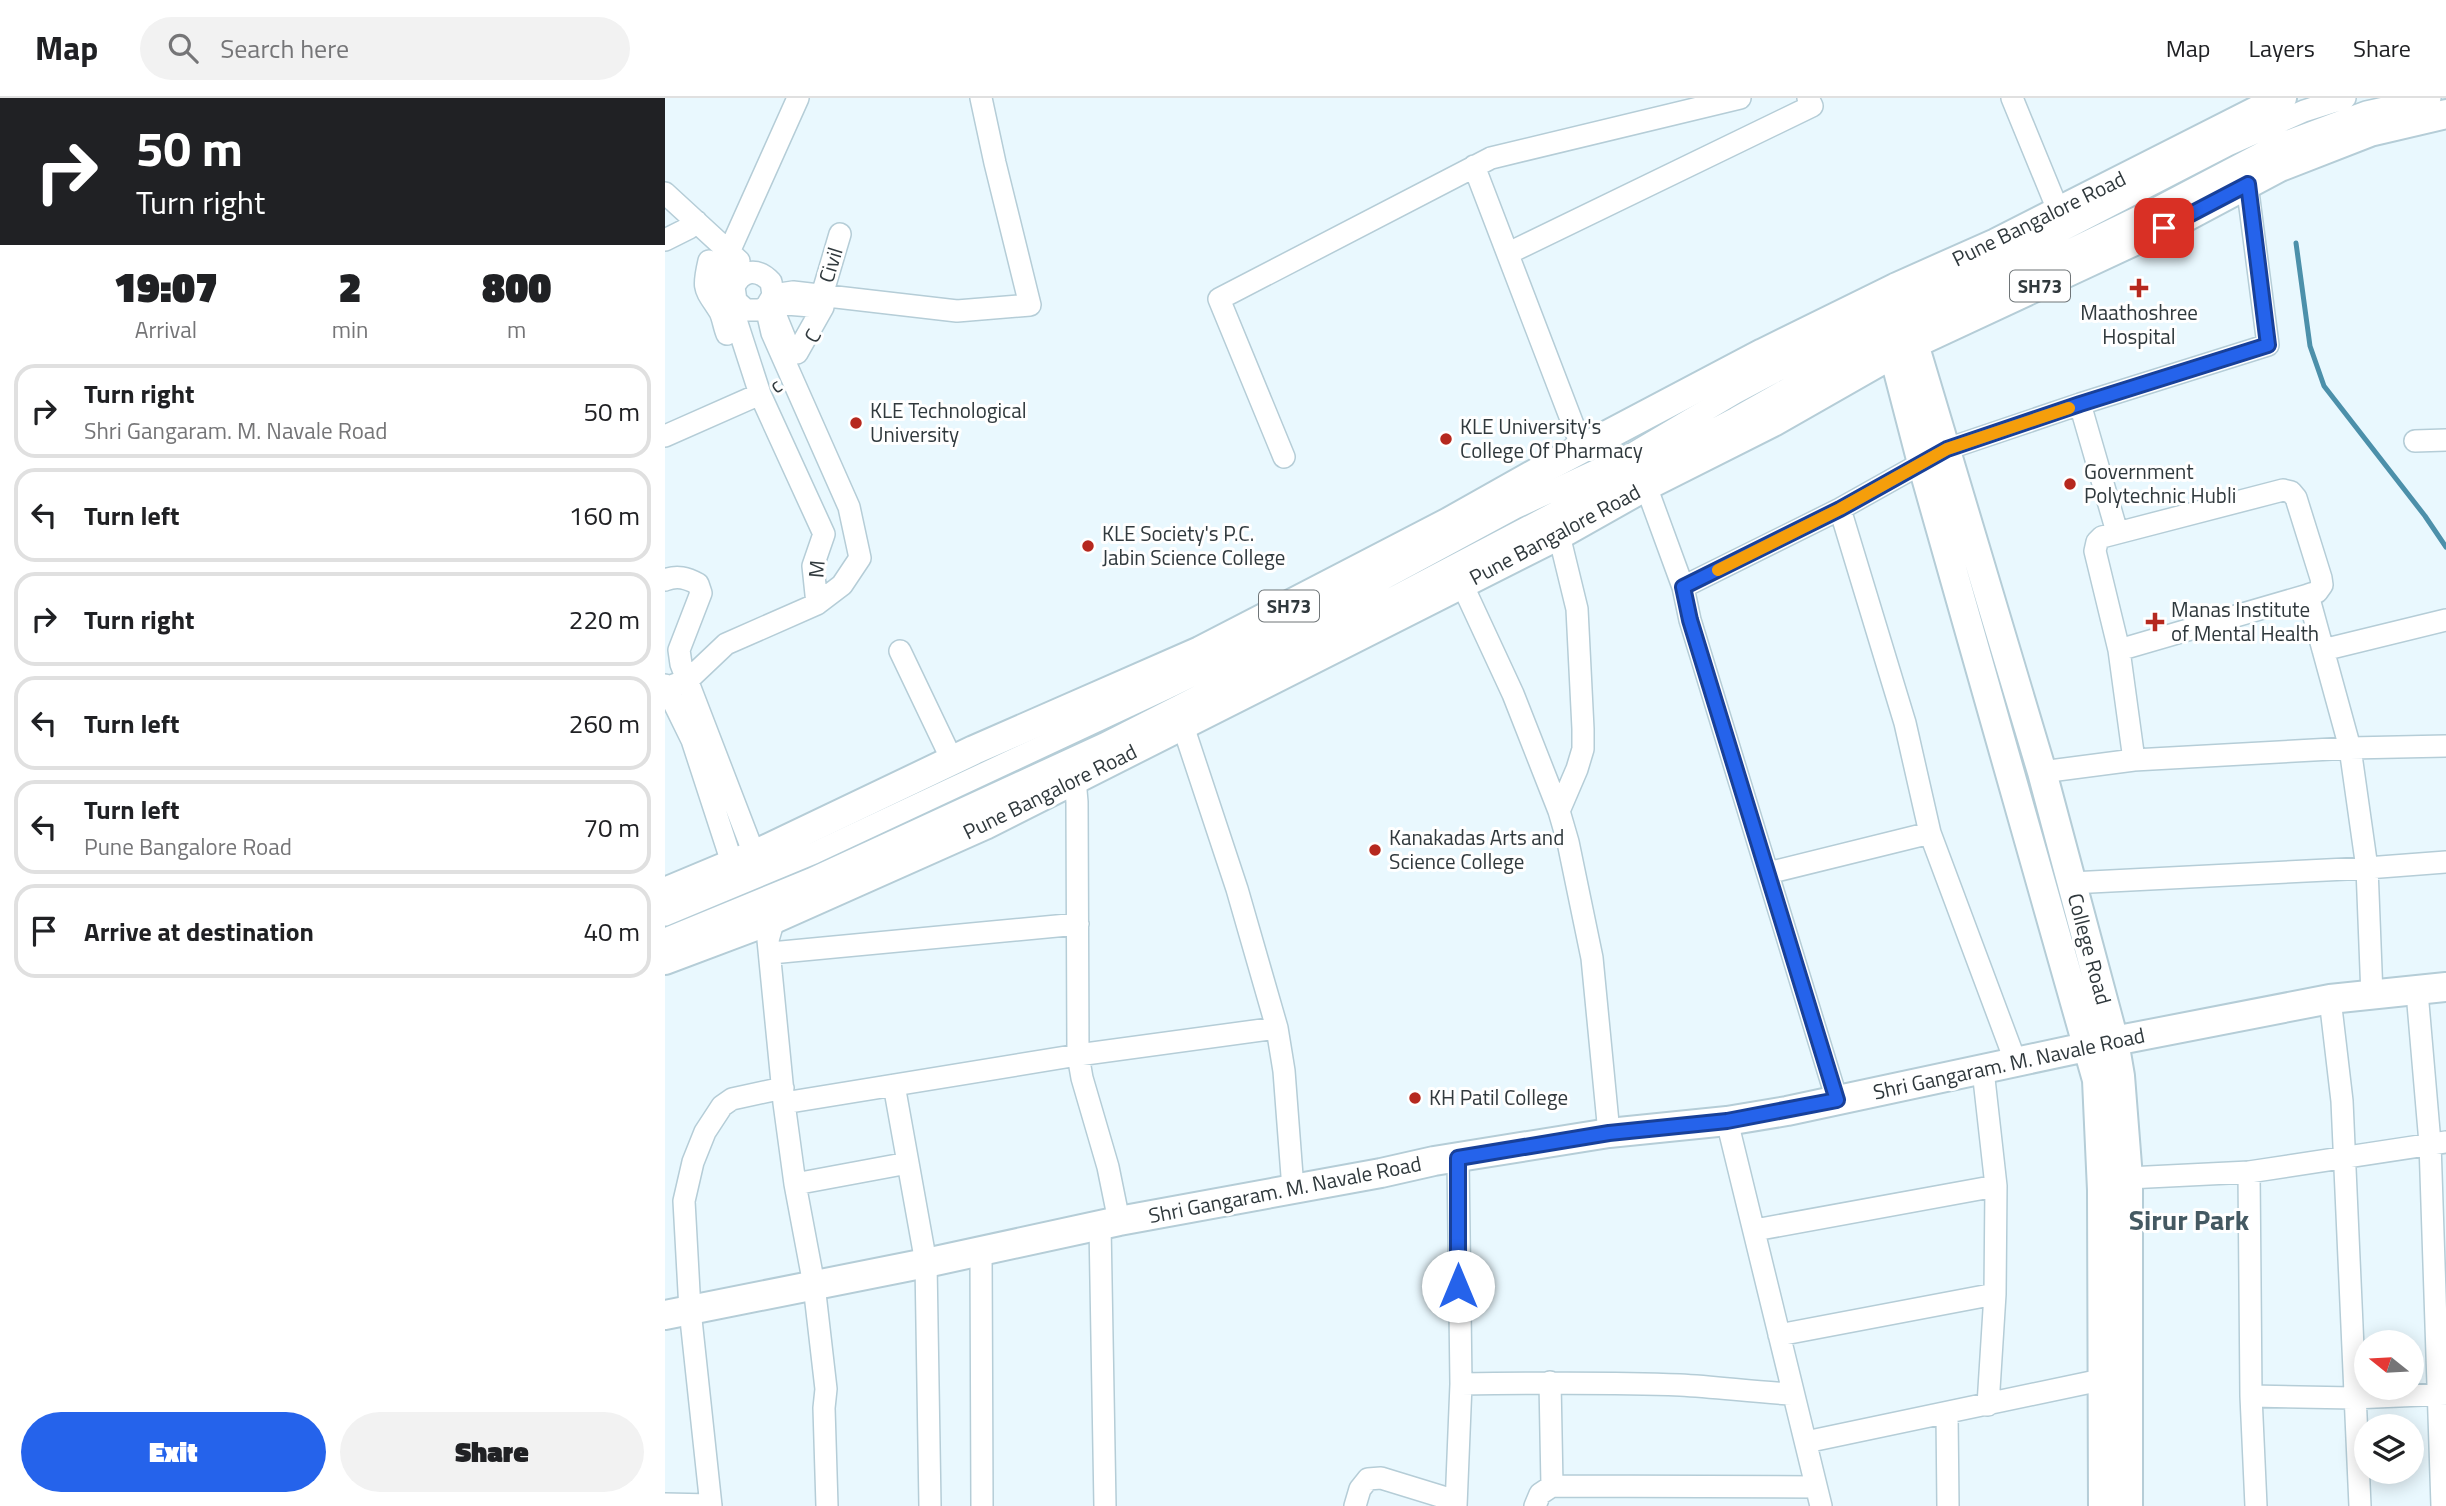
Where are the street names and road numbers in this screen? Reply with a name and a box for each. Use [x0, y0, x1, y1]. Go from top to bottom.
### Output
street label: Pune Bangalore Road [1946, 162, 2131, 274]
street label: Civil [810, 243, 851, 286]
road number: SH73 [2010, 270, 2070, 302]
street label: C [795, 323, 829, 348]
street label: c [763, 369, 788, 401]
street label: Pune Bangalore Road [1463, 475, 1646, 593]
street label: M [799, 559, 833, 579]
road number: SH73 [1259, 590, 1319, 622]
street label: Pune Bangalore Road [957, 735, 1142, 847]
street label: College Road [2060, 889, 2120, 1008]
street label: Shri Gangaram. M. Navale Road [1870, 1019, 2148, 1107]
street label: Shri Gangaram. M. Navale Road [1146, 1147, 1424, 1231]

